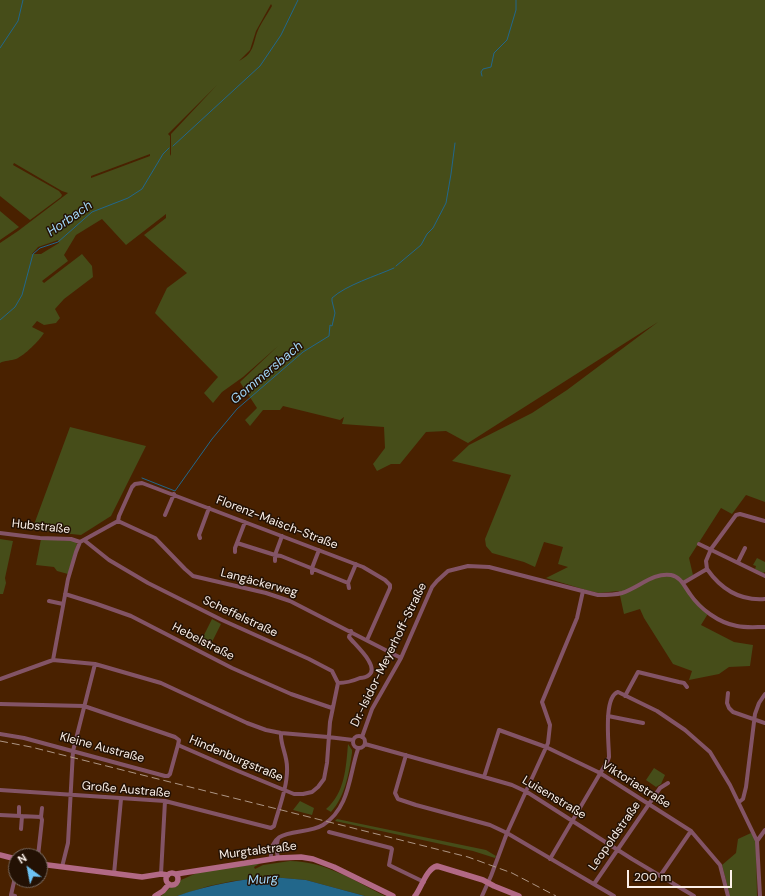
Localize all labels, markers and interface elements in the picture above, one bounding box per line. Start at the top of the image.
water label: Horbach [44,198,96,240]
water label: Gommersbach [228,338,306,408]
street label: Florenz-Maisch-Straße [214,493,340,553]
street label: Hubstraße [11,517,71,537]
street label: Langäckerweg [219,566,299,600]
street label: Dr.-Isidor-Meyerhoff-Straße [348,581,430,729]
street label: Scheffelstraße [200,593,280,641]
street label: Hebelstraße [169,620,237,664]
street label: Kleine Austraße [58,730,146,766]
street label: Hindenburgstraße [187,733,285,785]
street label: Viktoriastraße [599,758,673,812]
street label: Luisenstraße [520,773,588,823]
street label: Große Austraße [81,779,171,801]
street label: Leopoldstraße [586,799,644,873]
street label: Murgtalstraße [218,839,298,863]
north arrow [8,848,48,888]
text: N [15,851,29,867]
scale bar [629,862,734,888]
text: 200 m [634,869,671,885]
water label: Murg [247,871,279,889]

